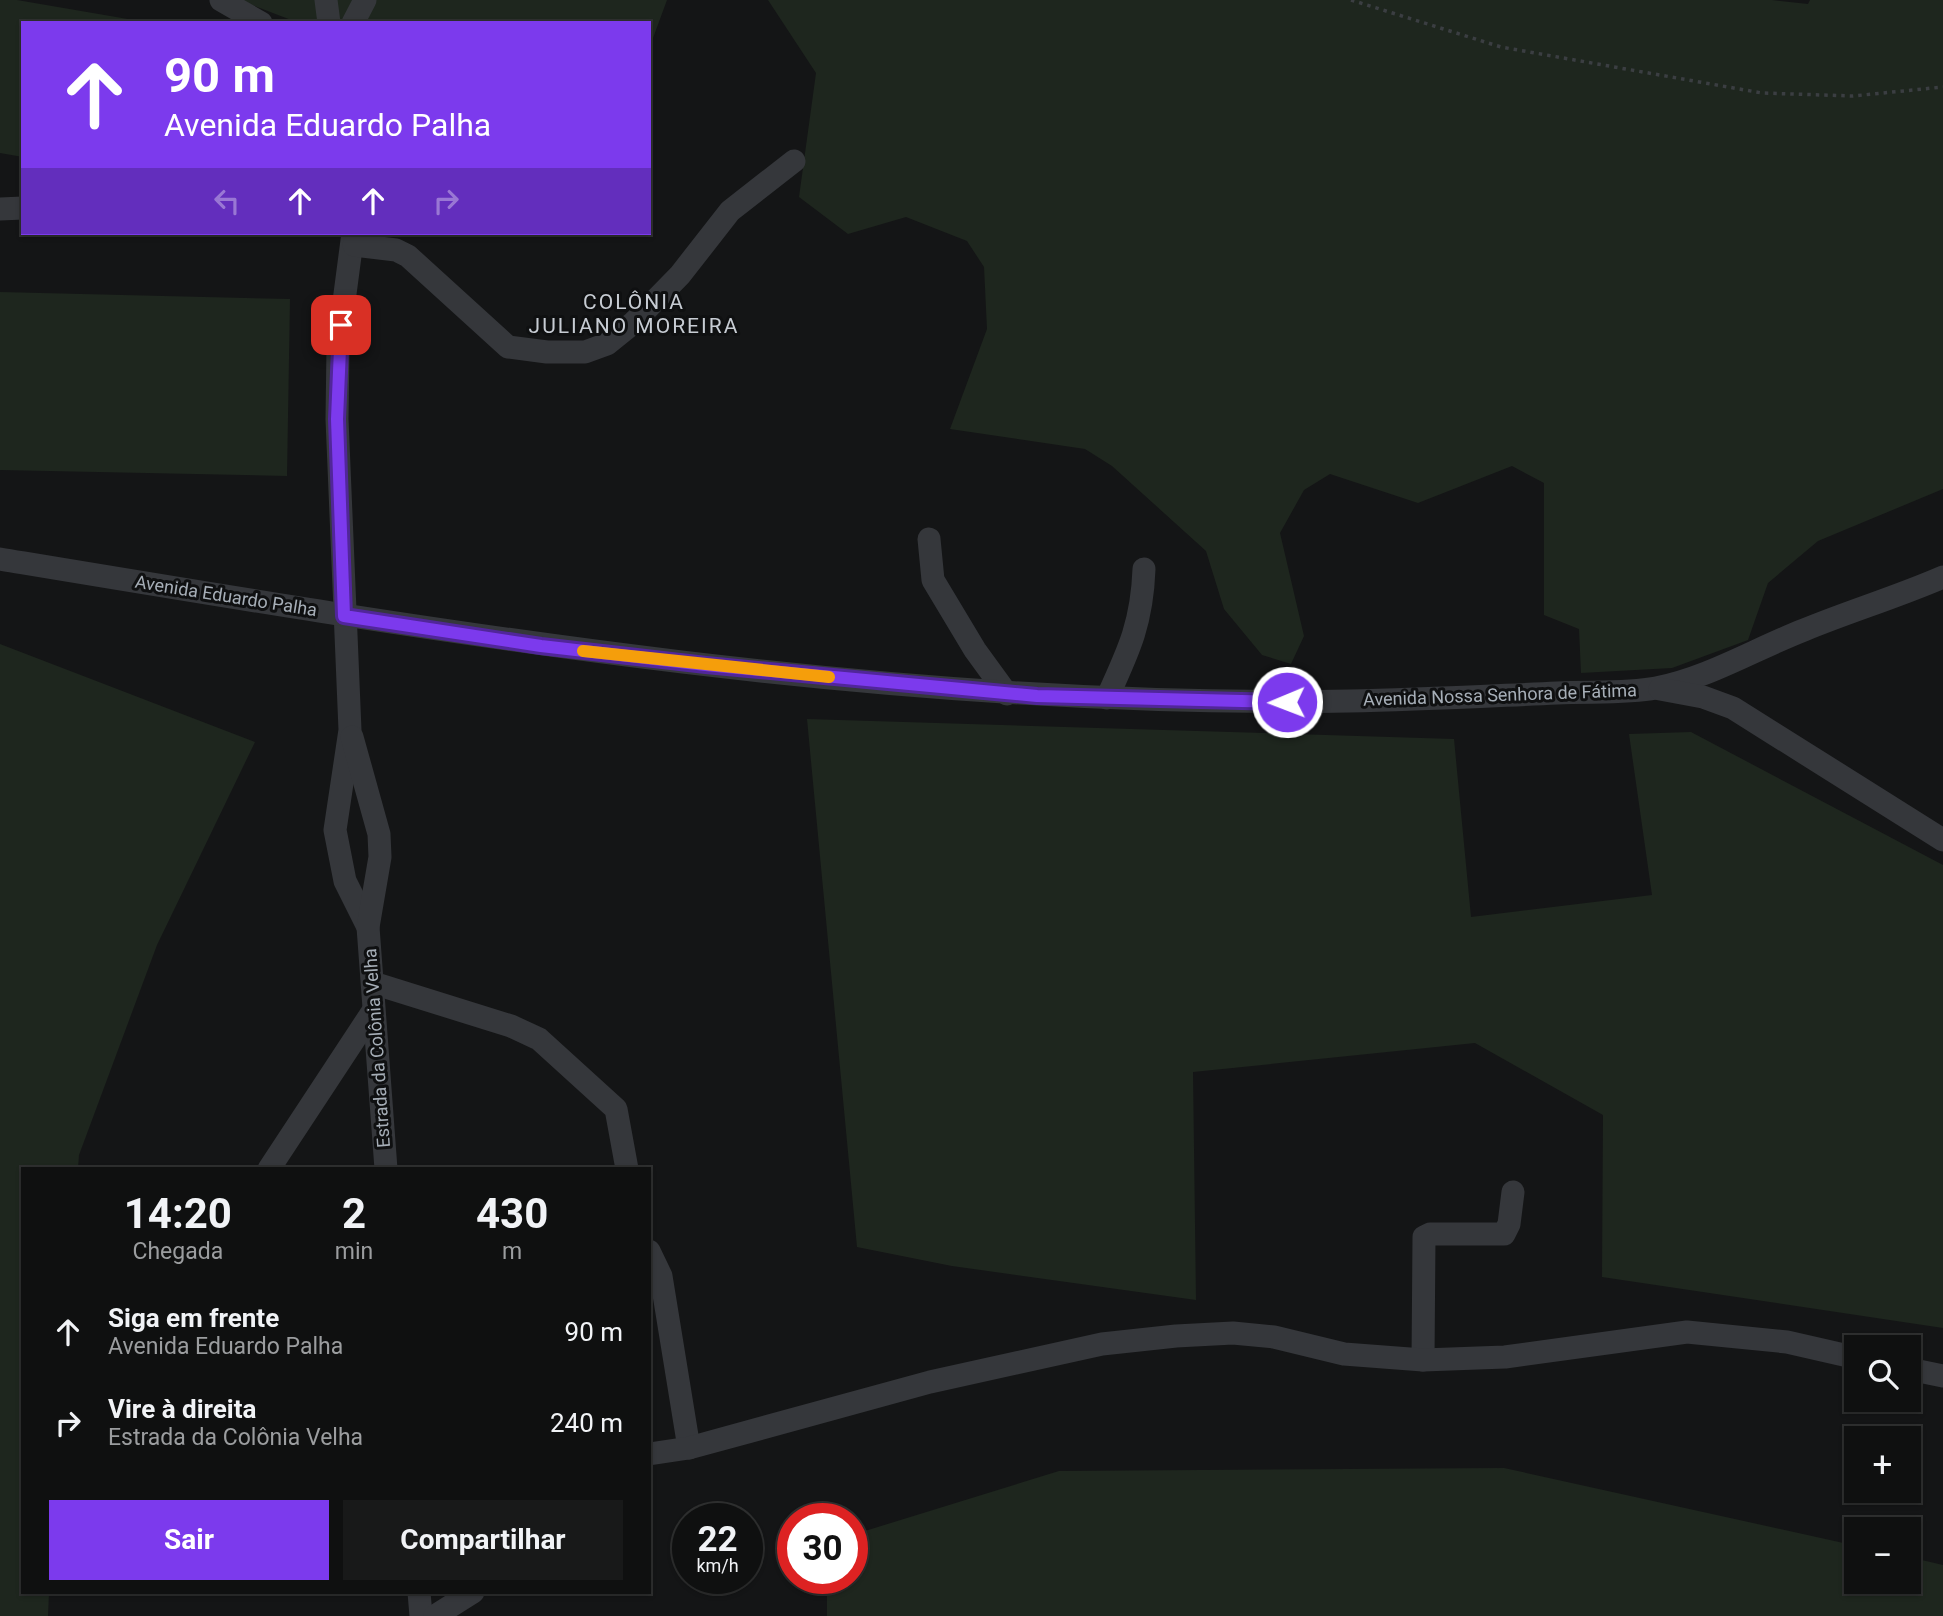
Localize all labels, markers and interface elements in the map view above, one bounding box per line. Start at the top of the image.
text: 90 m [164,47,275,104]
icon: ahead [49,49,140,140]
text: Avenida Eduardo Palha [164,106,491,144]
icon: left [208,182,246,220]
icon: ahead [281,182,319,220]
icon: ahead [354,182,392,220]
icon: right [427,182,465,220]
district label: COLÔNIA JULIANO MOREIRA [529,290,739,338]
pin [311,295,371,355]
icon: arrive [322,306,360,344]
street label: Avenida Eduardo Palha [134,571,319,620]
position arrow [1250,665,1324,739]
street label: Avenida Nossa Senhora de Fátima [1363,679,1637,710]
street label: Estrada da Colônia Velha [359,948,394,1148]
text: 14:20 [124,1189,232,1238]
text: 2 [342,1189,366,1238]
text: 430 [476,1189,548,1238]
text: Chegada [132,1238,223,1265]
text: min [335,1238,373,1265]
text: m [502,1238,522,1265]
text: Siga em frente [108,1303,279,1333]
icon: ahead [49,1313,87,1351]
text: 90 m [565,1317,623,1347]
text: Avenida Eduardo Palha [108,1333,343,1360]
map controls [1844,1335,1921,1594]
button: search [1844,1335,1921,1412]
text: Vire à direita [108,1394,256,1424]
icon: right [49,1404,87,1442]
text: 240 m [550,1408,623,1438]
text: Estrada da Colônia Velha [108,1424,363,1451]
button: + [1844,1426,1921,1503]
button: Sair [49,1500,329,1580]
button: Compartilhar [343,1500,623,1580]
speed limit sign: 30 [777,1503,868,1594]
button: − [1844,1517,1921,1594]
text: 22 [697,1519,738,1560]
text: km/h [696,1555,739,1576]

